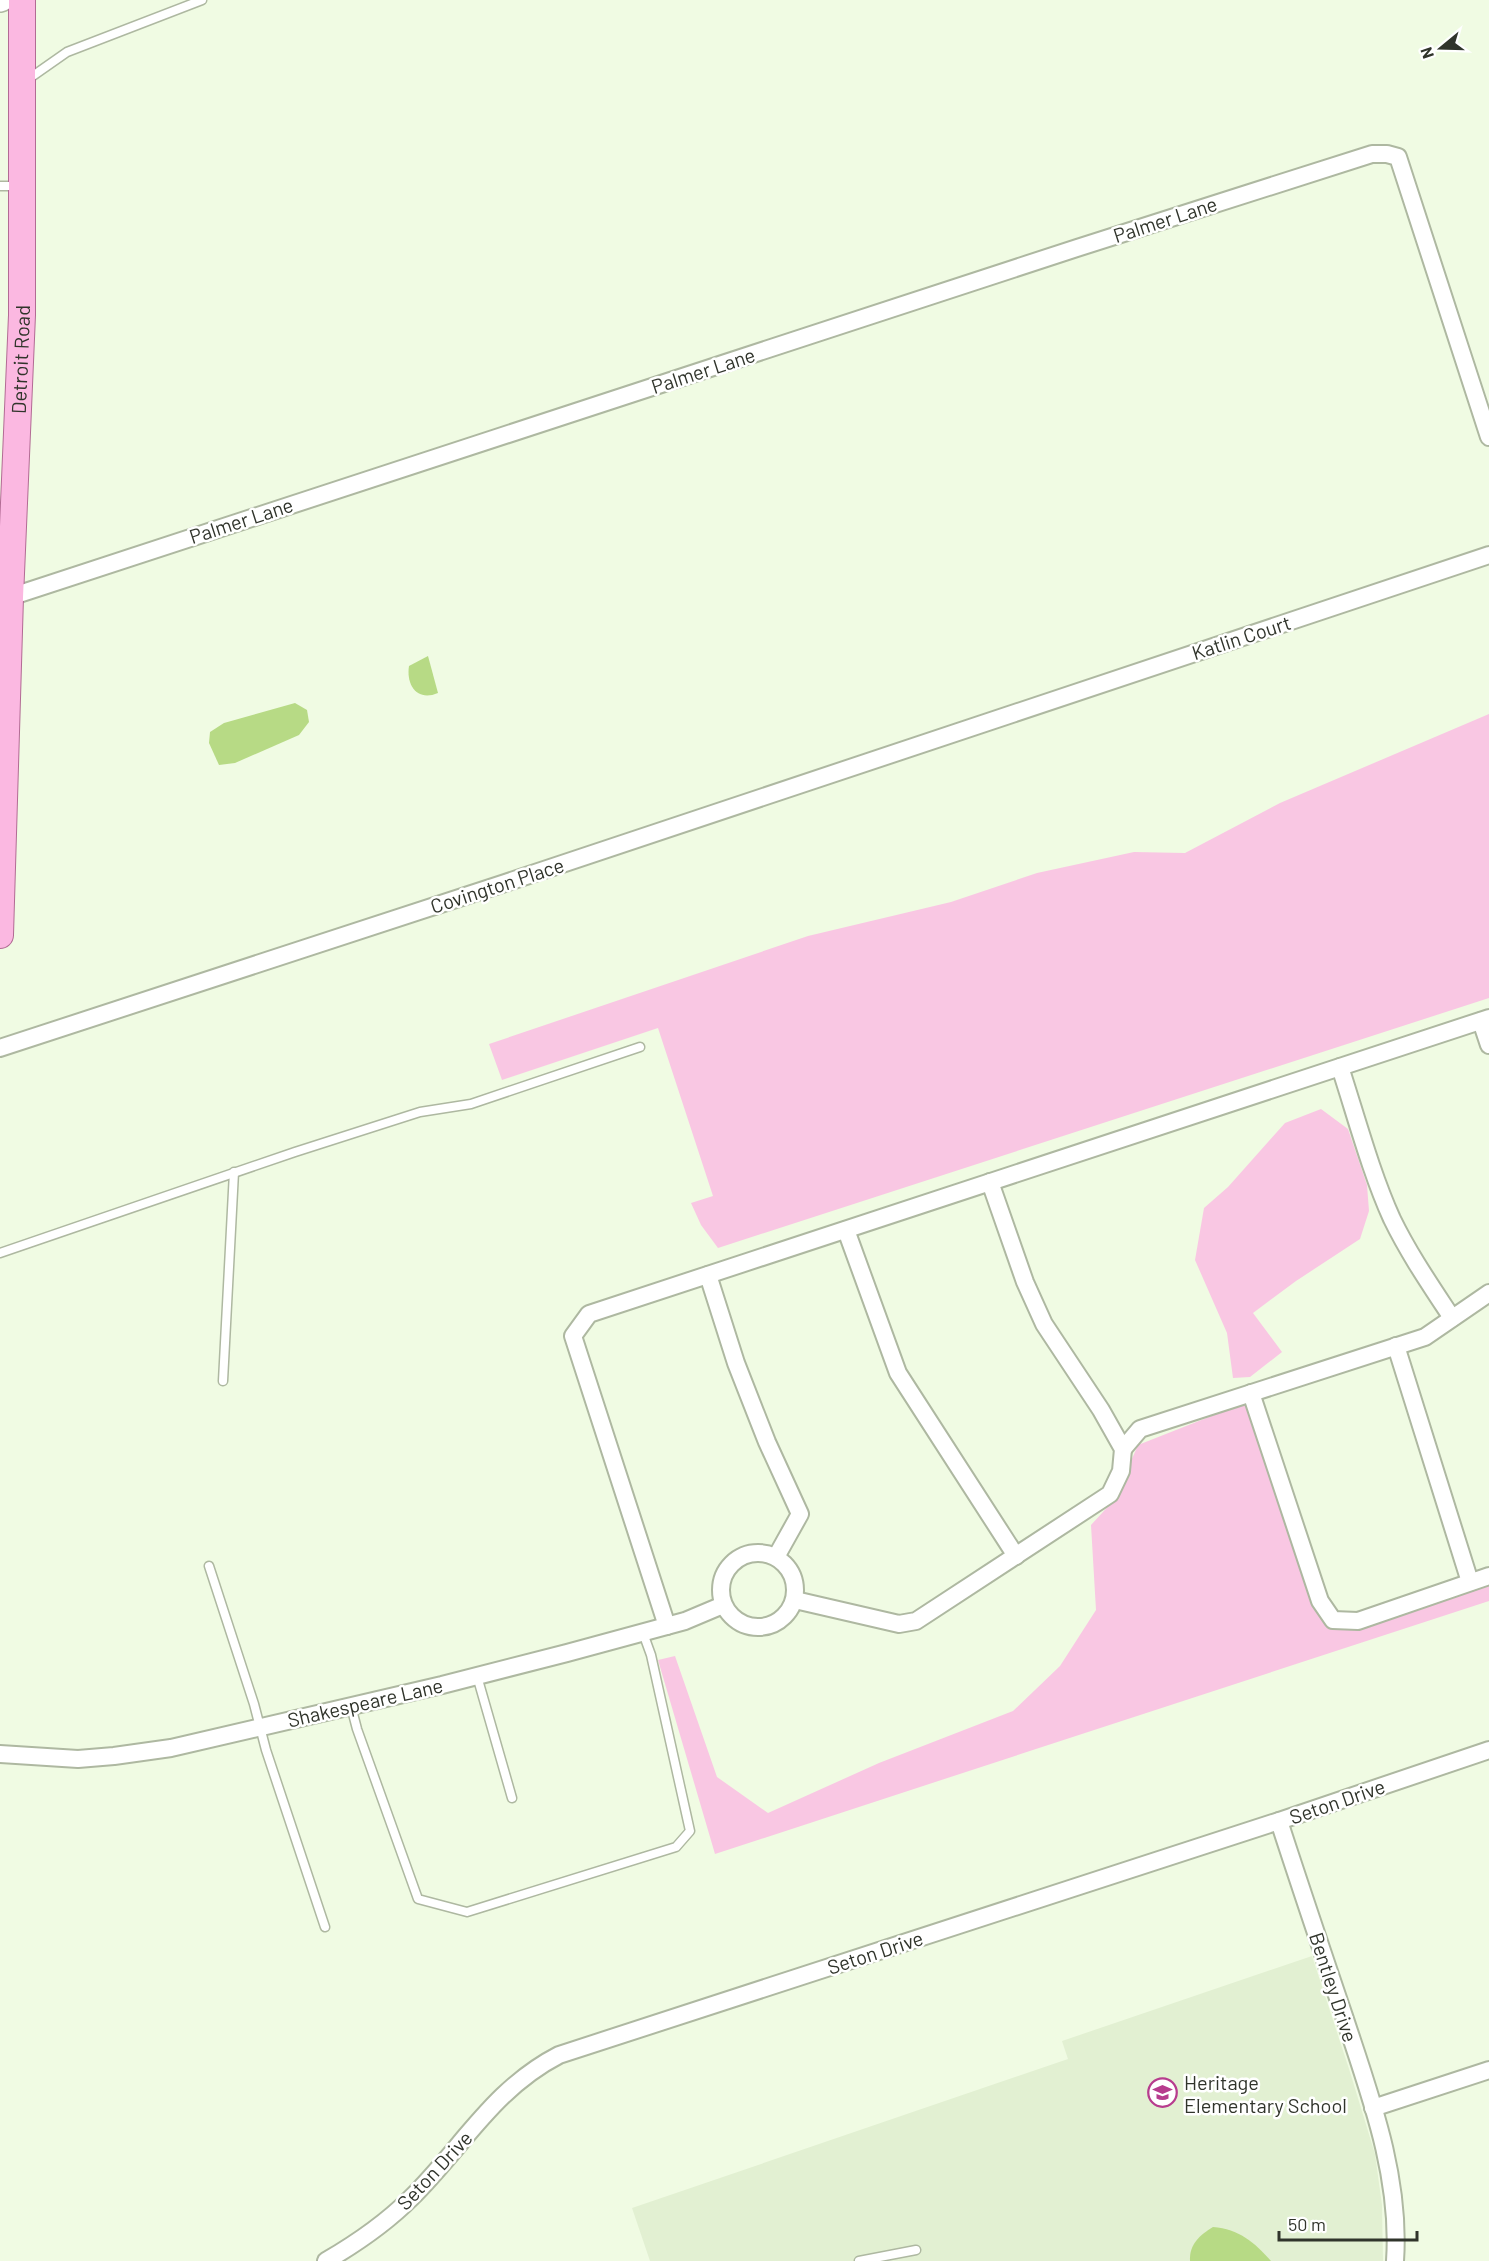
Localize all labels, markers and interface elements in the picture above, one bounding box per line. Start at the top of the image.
north arrow [1411,18,1471,78]
text: N [1416,45,1437,61]
street label: Palmer Lane [1110,191,1220,247]
street label: Detroit Road [6,305,34,414]
street label: Palmer Lane [648,342,758,398]
street label: Palmer Lane [186,492,296,548]
street label: Katlin Court [1188,610,1294,664]
street label: Covington Place [427,852,567,918]
street label: Shakespeare Lane [285,1672,445,1732]
street label: Seton Drive [1286,1773,1388,1829]
street label: Seton Drive [824,1925,926,1979]
street label: Bentley Drive [1305,1929,1363,2045]
place label: Heritage Elementary School [1184,2070,1347,2117]
school or university icon: Heritage Elementary School [1147,2077,1179,2109]
street label: Seton Drive [391,2125,477,2215]
scale bar [1279,2204,1417,2242]
text: 50 m [1288,2213,1326,2235]

